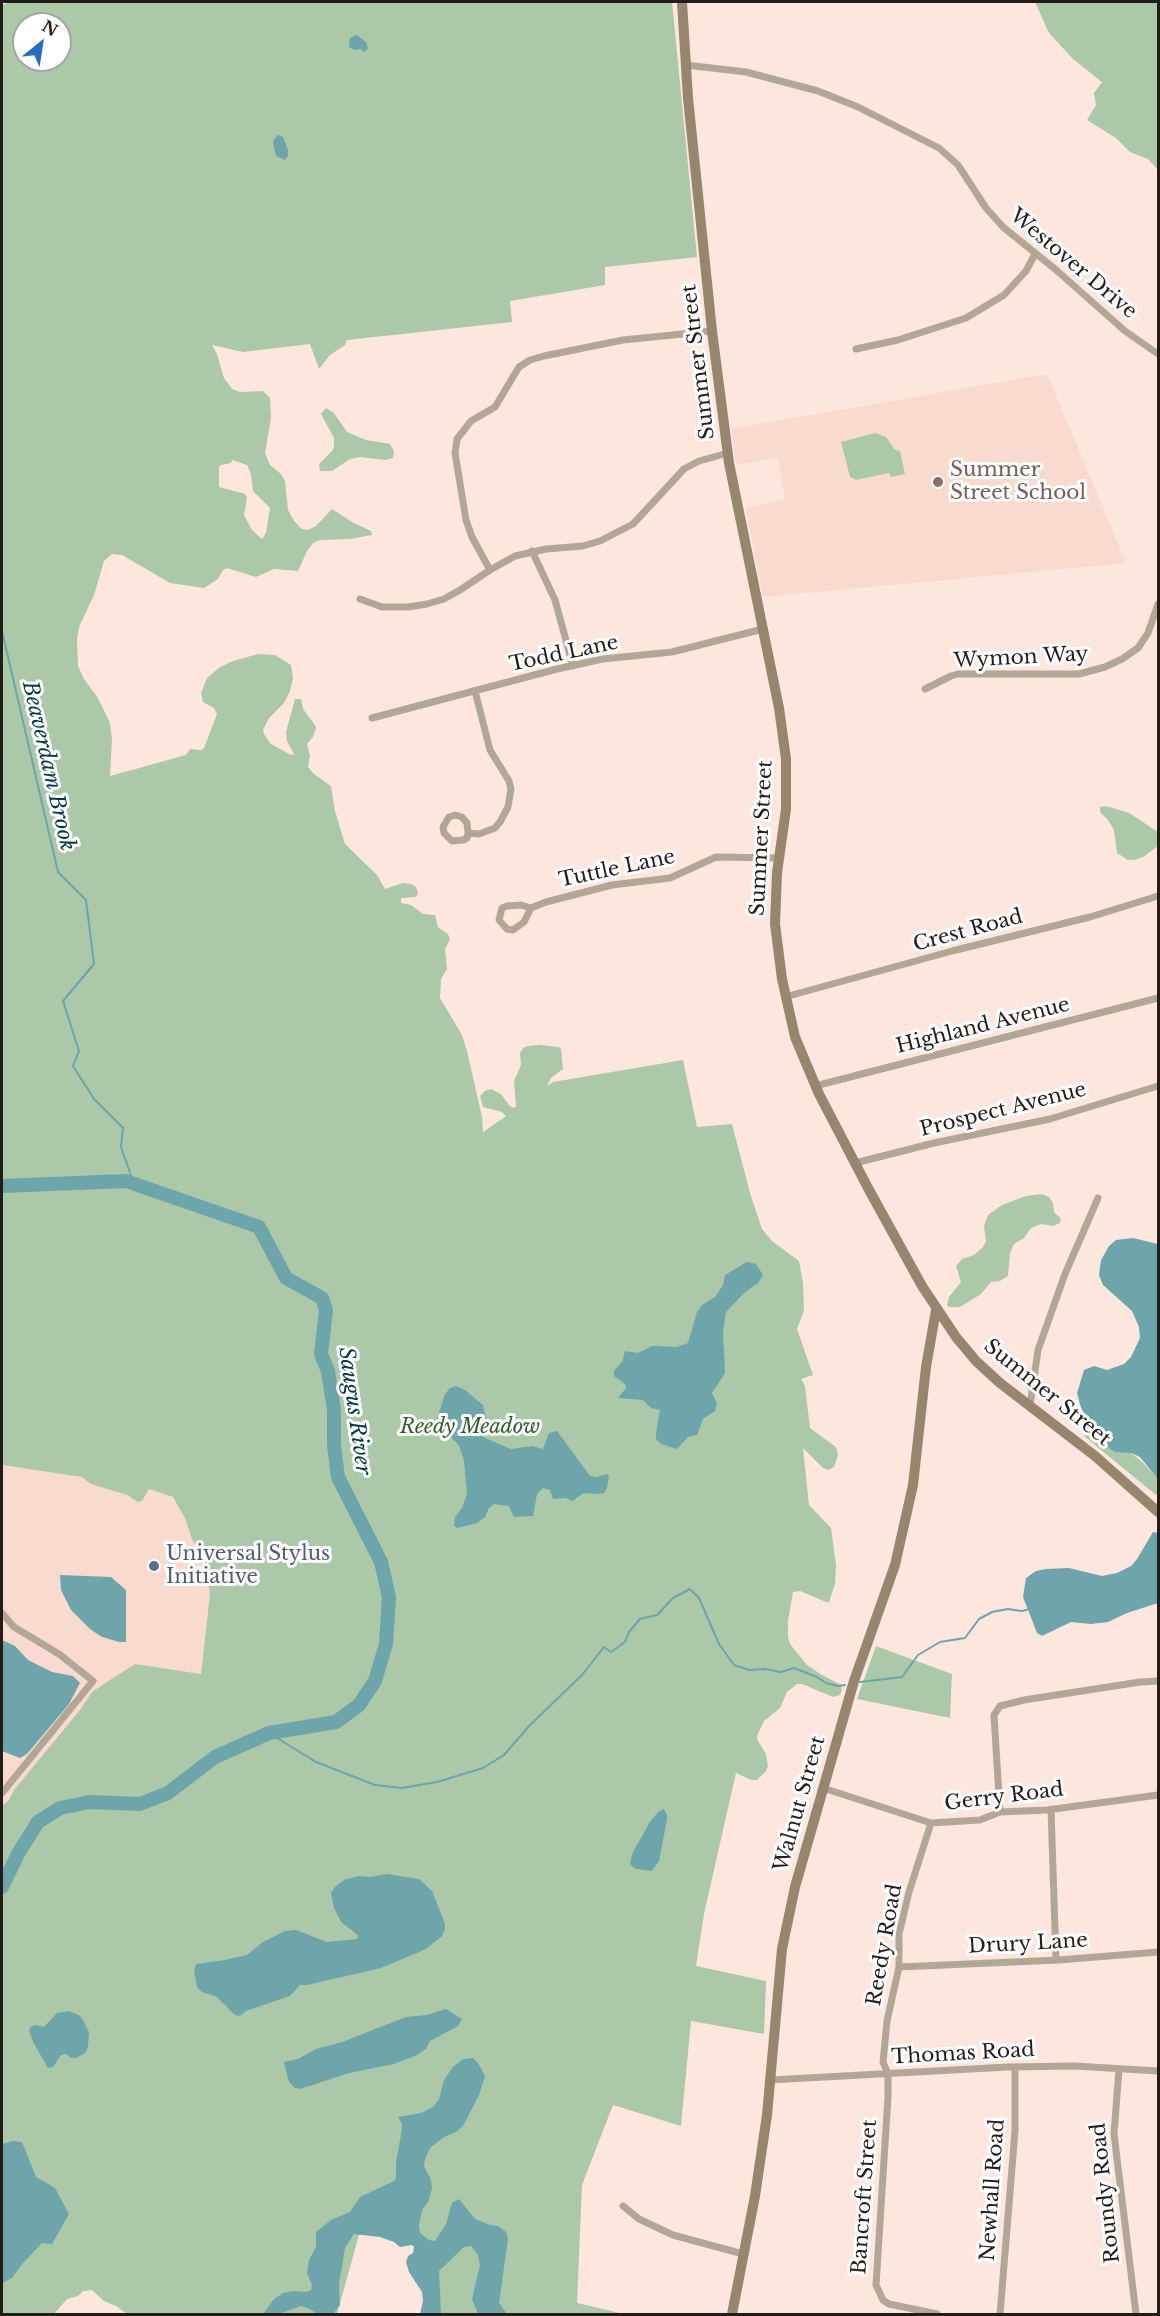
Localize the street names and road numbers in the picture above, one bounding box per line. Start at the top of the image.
street label: Westover Drive [1005,204,1141,324]
street label: Summer Street [678,283,720,441]
street label: Todd Lane [507,631,621,677]
street label: Wymon Way [953,642,1089,674]
street label: Summer Street [746,759,778,917]
street label: Tuttle Lane [557,845,677,893]
street label: Crest Road [911,905,1025,957]
street label: Highland Avenue [894,993,1072,1059]
street label: Prospect Avenue [917,1078,1089,1142]
street label: Summer Street [979,1335,1115,1451]
street label: Walnut Street [769,1733,831,1875]
street label: Gerry Road [943,1778,1065,1816]
street label: Reedy Road [862,1882,908,2008]
street label: Drury Lane [968,1929,1088,1959]
street label: Thomas Road [891,2038,1035,2070]
street label: Newhall Road [976,2118,1010,2262]
street label: Bancroft Street [848,2119,882,2275]
street label: Roundy Road [1087,2122,1125,2264]

